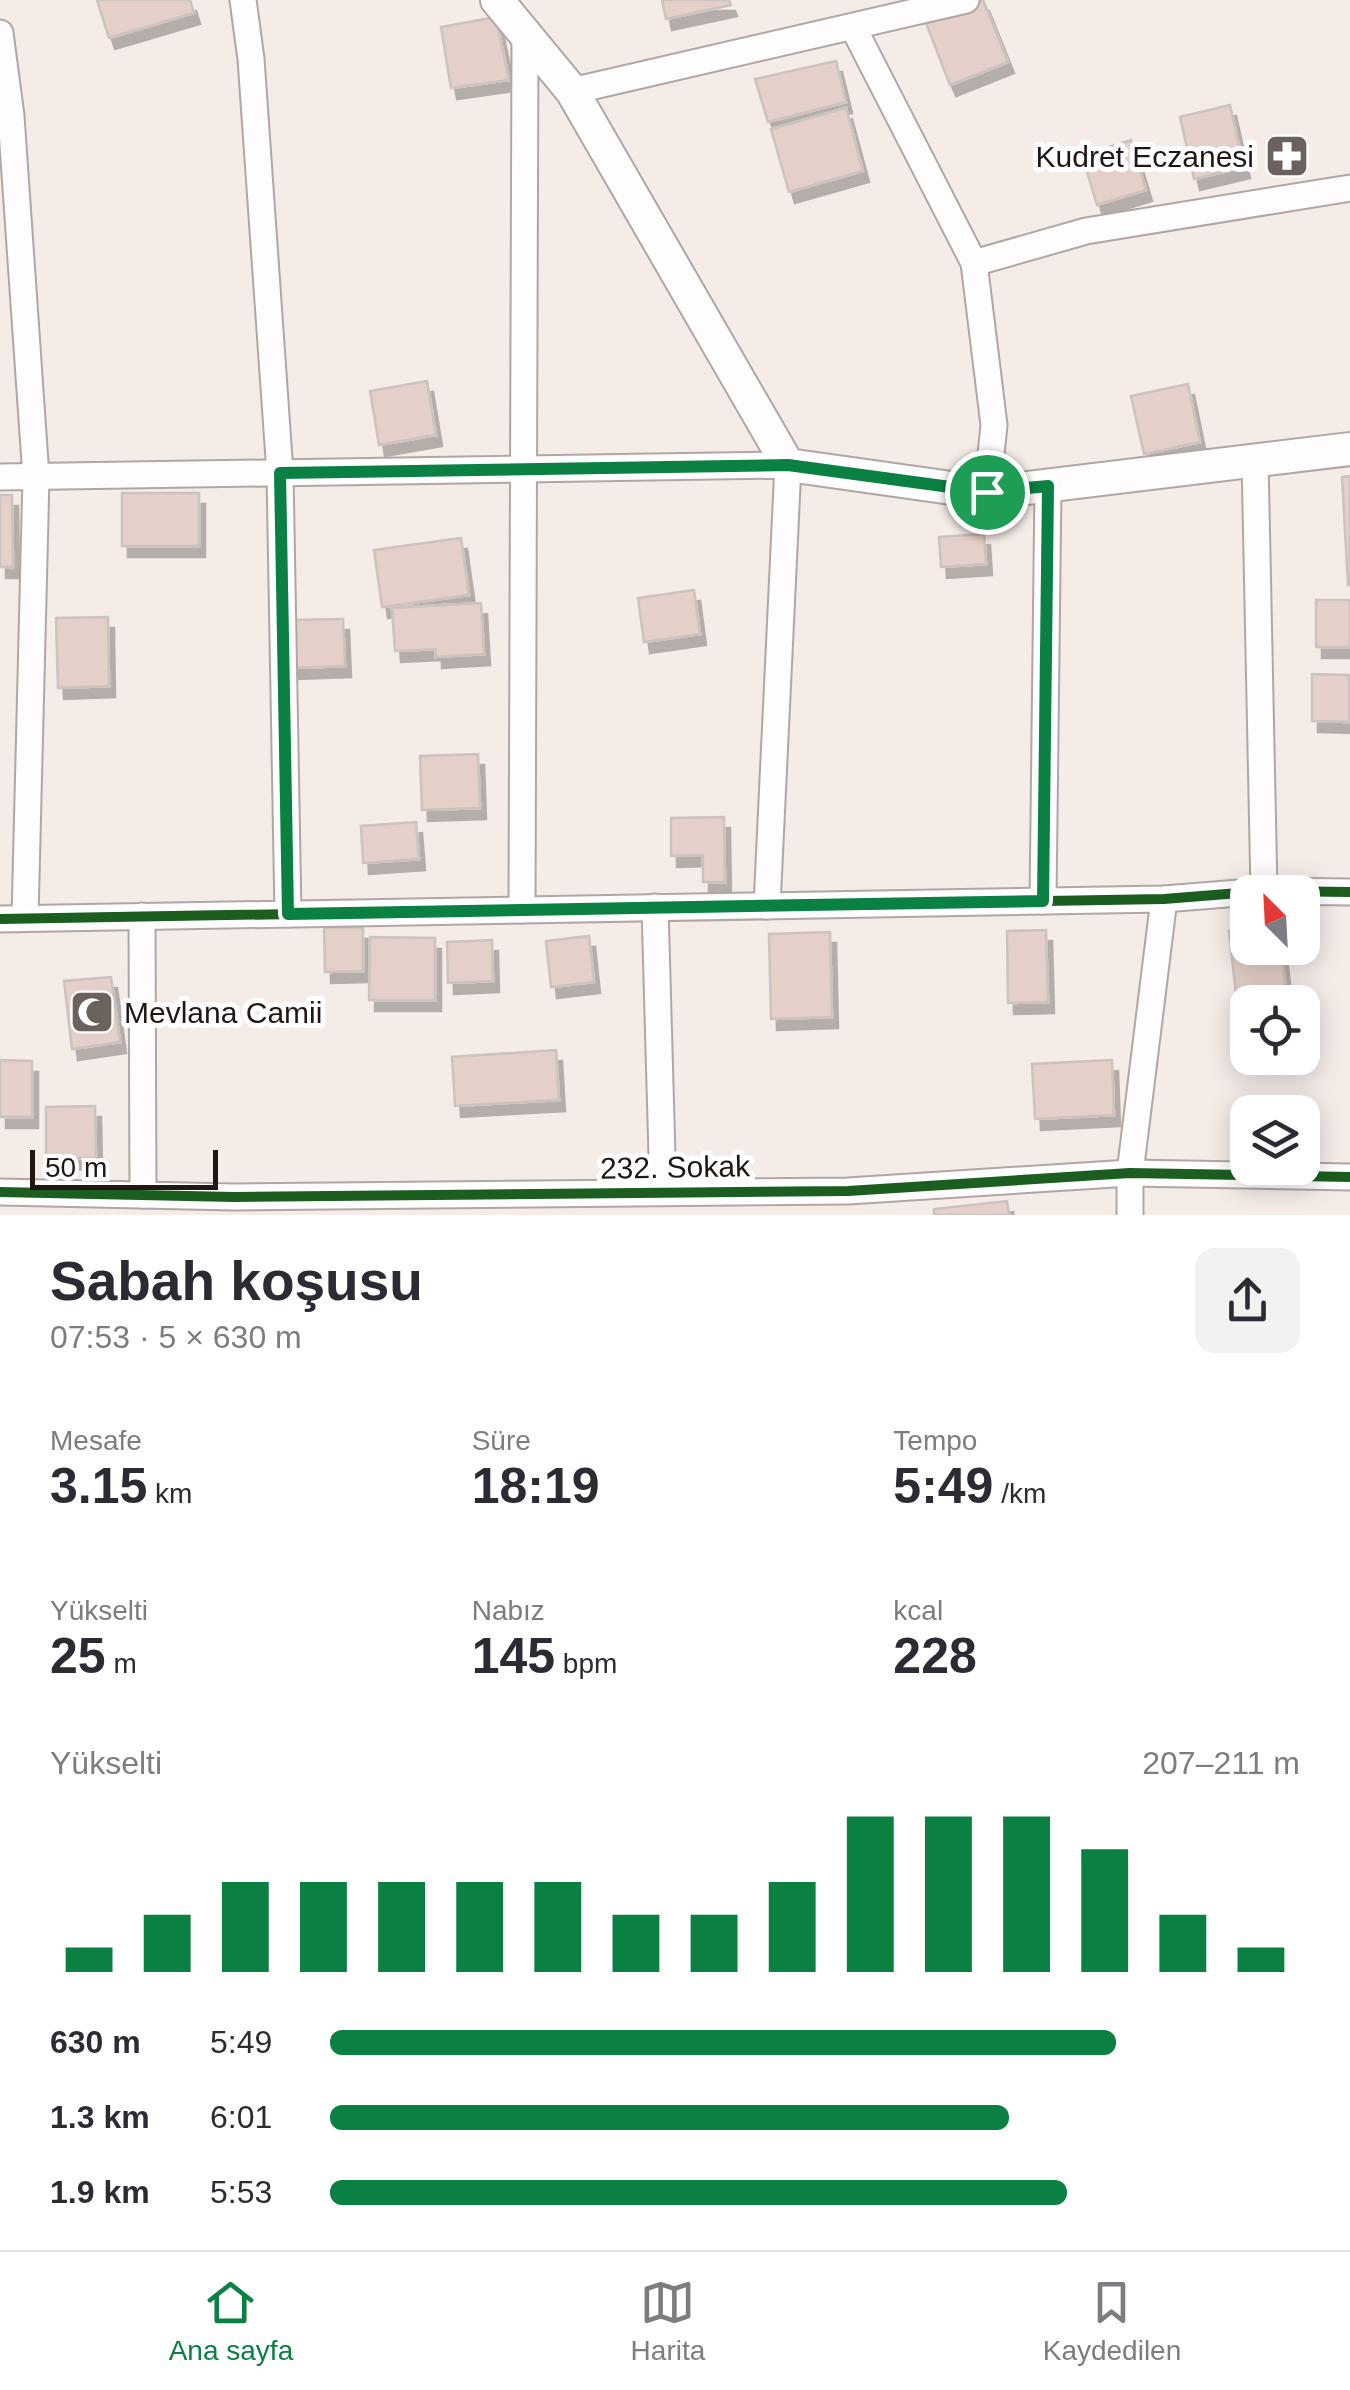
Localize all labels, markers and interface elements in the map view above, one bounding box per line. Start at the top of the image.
pharmacy icon: Kudret Eczanesi [1264,133,1310,179]
place label: Kudret Eczanesi [1036,140,1254,173]
pin [945,450,1030,535]
icon: arrive [960,465,1015,520]
north arrow [1230,875,1320,965]
map controls [1230,875,1320,1185]
button: locate [1230,985,1320,1075]
mosque icon: Mevlana Camii [69,989,115,1035]
place label: Mevlana Camii [124,996,322,1029]
button: layers [1230,1095,1320,1185]
scale bar [30,1145,218,1190]
street label: 232. Sokak [600,1149,751,1185]
text: 50 m [45,1152,107,1183]
button: share [1195,1248,1300,1353]
text: Sabah koşusu [50,1250,423,1312]
text: 07:53 · 5 × 630 m [50,1319,302,1355]
text: Mesafe [50,1425,142,1456]
text: Süre [472,1425,531,1456]
text: Tempo [893,1425,977,1456]
text: 3.15 [50,1458,147,1514]
text: 18:19 [472,1458,600,1514]
text: 5:49 [893,1458,993,1514]
text: km [147,1478,192,1509]
text: /km [993,1478,1046,1509]
text: Yükselti [50,1595,148,1626]
text: Nabız [472,1595,545,1626]
text: kcal [893,1595,943,1626]
text: 25 [50,1628,106,1684]
text: 145 [472,1628,555,1684]
text: 228 [893,1628,977,1684]
text: m [106,1648,137,1679]
text: bpm [555,1648,617,1679]
text: Yükselti [50,1745,162,1781]
text: 207–211 m [1142,1745,1300,1781]
text: 630 m [50,2024,141,2060]
text: 5:49 [210,2024,272,2060]
text: 1.3 km [50,2099,150,2135]
text: 6:01 [210,2099,272,2135]
text: 1.9 km [50,2174,150,2210]
text: 5:53 [210,2174,272,2210]
tab: Ana sayfa [169,2275,293,2367]
tab: Harita [631,2275,705,2367]
tab: Kaydedilen [1043,2275,1181,2367]

